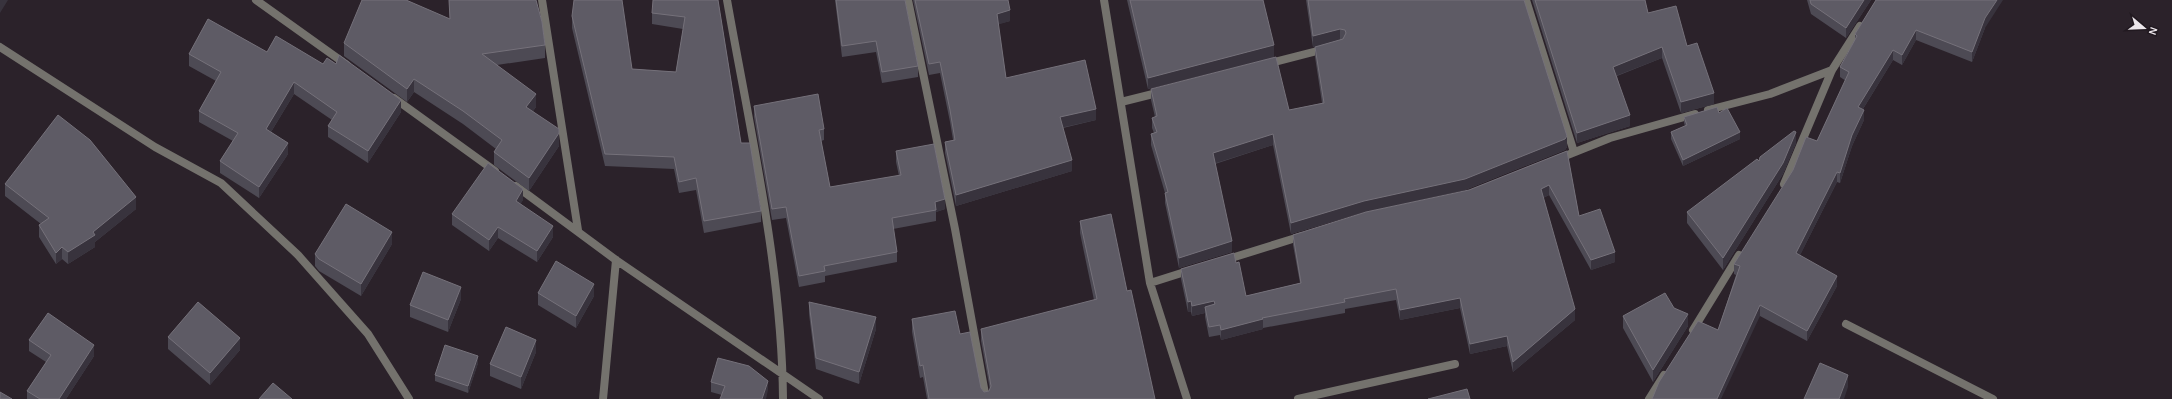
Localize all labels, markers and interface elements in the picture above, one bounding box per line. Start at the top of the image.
north arrow [2124,8,2164,48]
text: N [2147,26,2159,37]

